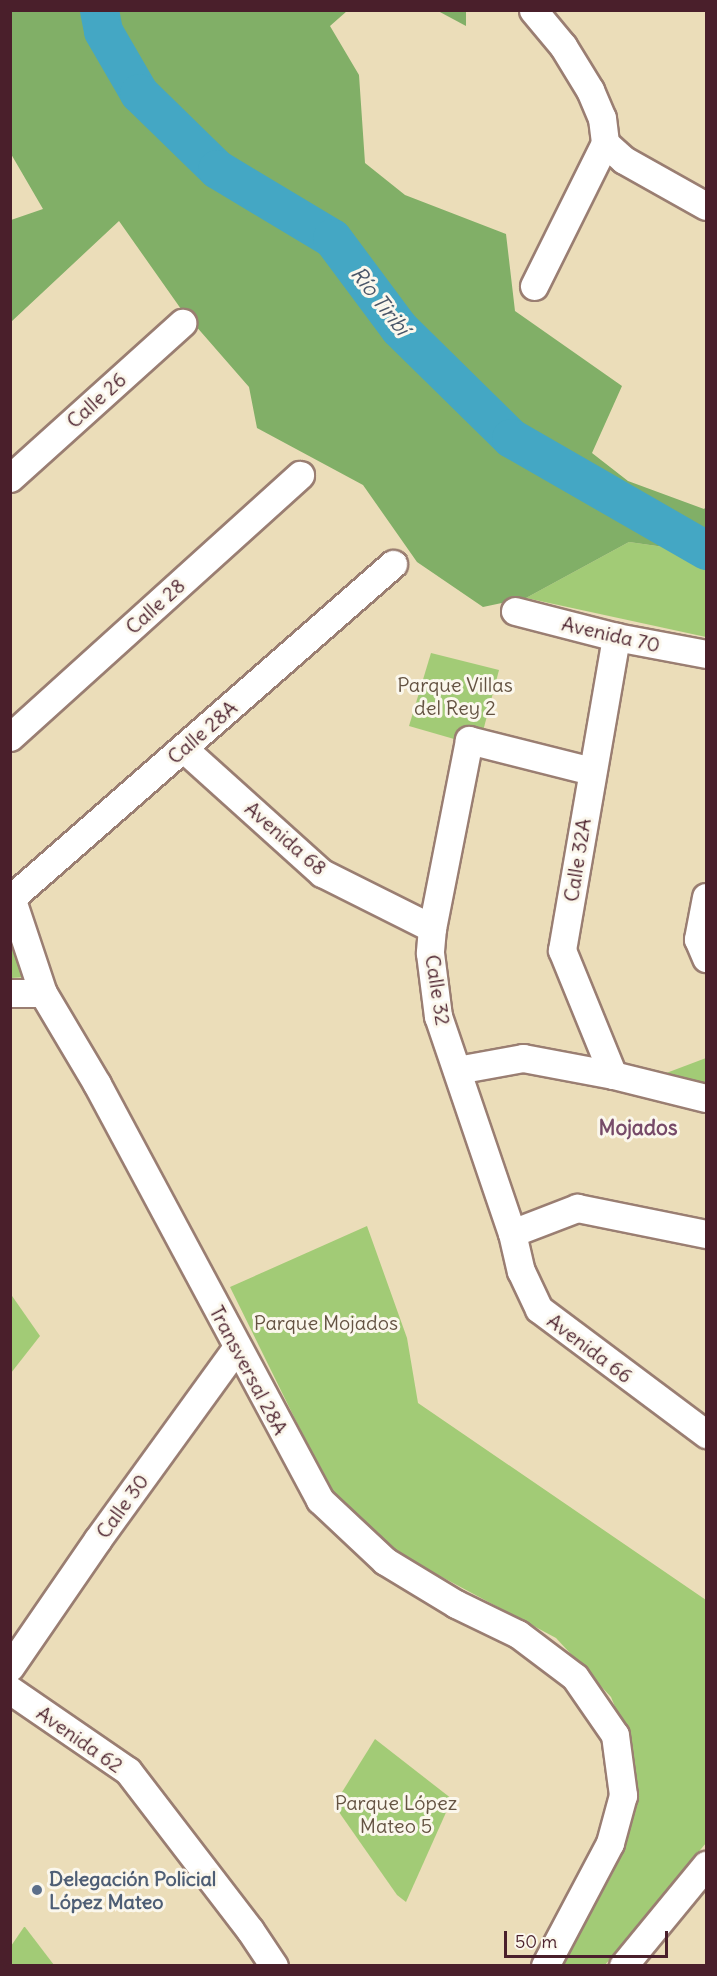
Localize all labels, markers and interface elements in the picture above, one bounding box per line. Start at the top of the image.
water label: Río Tiribí [345,262,415,340]
street label: Calle 26 [61,367,131,433]
street label: Calle 28 [120,573,190,639]
street label: Avenida 70 [560,611,662,657]
park label: Parque Villas del Rey 2 [397,672,513,719]
street label: Calle 28A [162,695,242,769]
street label: Avenida 68 [240,796,332,880]
street label: Calle 32A [559,817,595,903]
street label: Calle 32 [421,953,455,1027]
district label: Mojados [599,1115,677,1141]
street label: Transversal 28A [205,1301,293,1439]
street label: Avenida 66 [543,1308,637,1388]
park label: Parque Mojados [254,1310,398,1334]
street label: Calle 30 [91,1469,153,1543]
street label: Avenida 62 [32,1701,128,1777]
park label: Parque López Mateo 5 [335,1790,457,1837]
place label: Delegación Policial López Mateo [49,1866,216,1913]
marker: Delegación Policial López Mateo [30,1883,44,1897]
scale bar [507,1919,670,1957]
text: 50 m [515,1930,557,1953]

